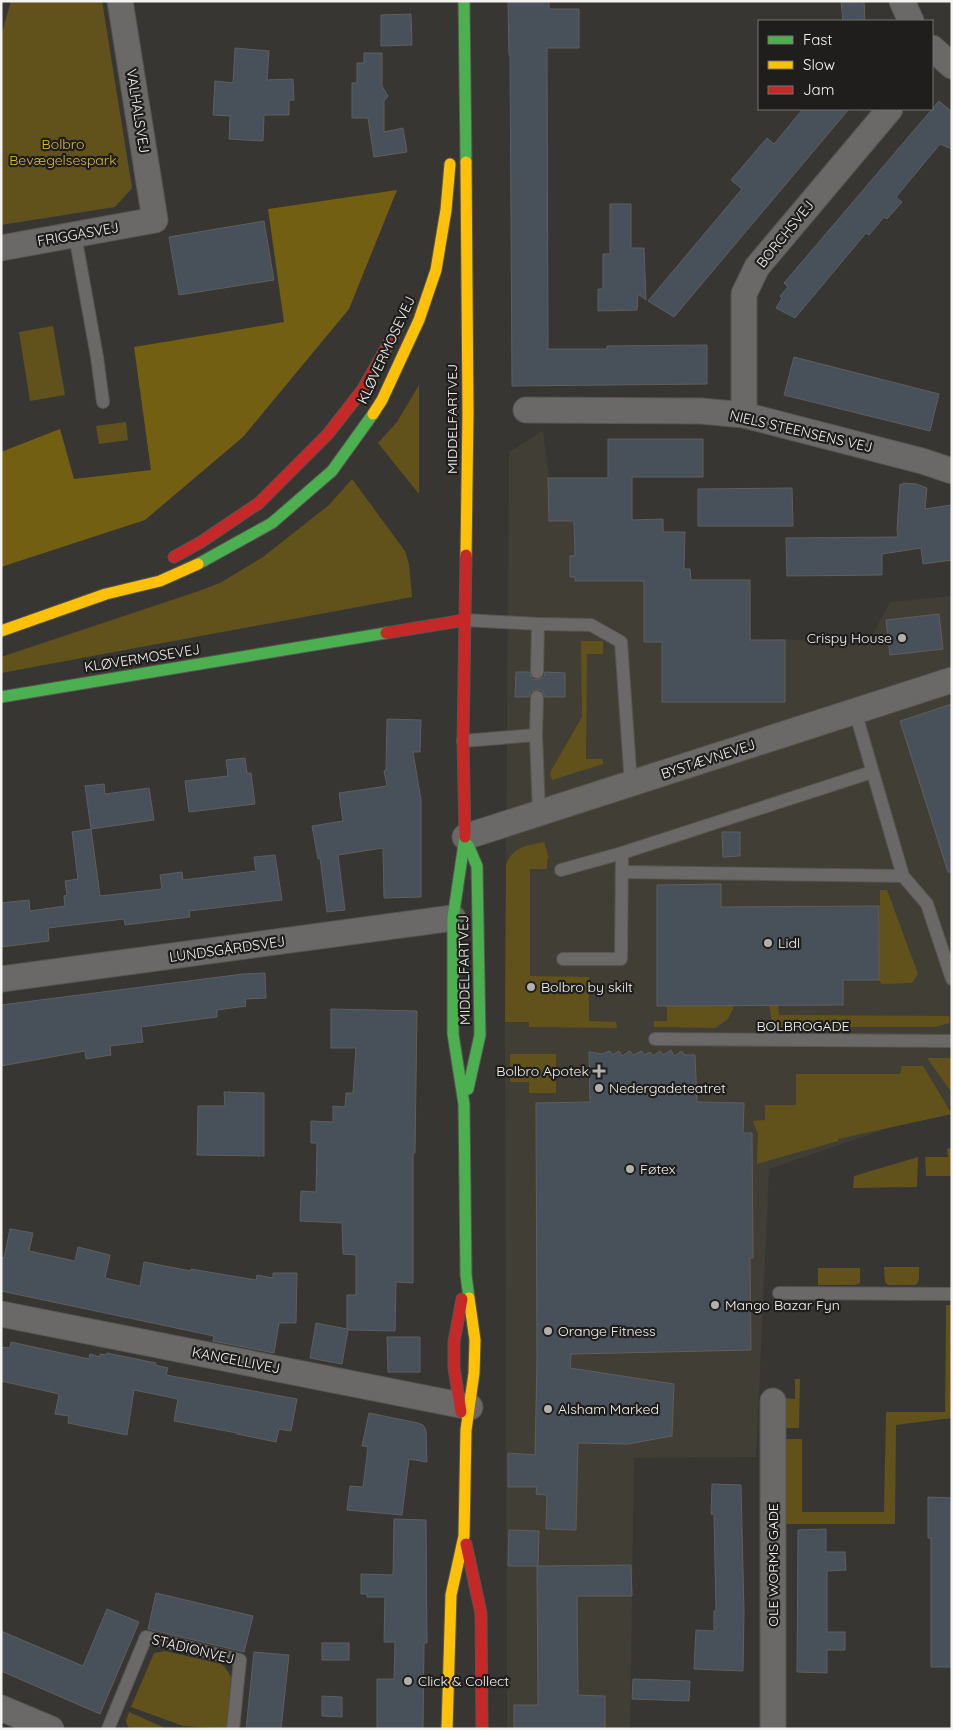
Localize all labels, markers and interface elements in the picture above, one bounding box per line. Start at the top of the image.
legend [758,20,933,110]
text: Fast [803,30,832,49]
text: Slow [803,55,835,74]
street label: VALHALSVEJ [122,68,154,154]
text: Jam [803,80,834,99]
park label: Bolbro Bevægelsespark [9,135,117,169]
street label: BORCHSVEJ [752,197,818,271]
street label: FRIGGASVEJ [36,218,120,250]
street label: KLØVERMOSEVEJ [353,293,419,407]
street label: MIDDELFARTVEJ [443,364,461,474]
street label: NIELS STEENSENS VEJ [728,406,874,456]
place label: Crispy House [807,629,892,647]
marker: Crispy House [896,632,908,644]
street label: KLØVERMOSEVEJ [83,640,201,676]
street label: BYSTÆVNEVEJ [659,735,757,783]
street label: MIDDELFARTVEJ [454,915,474,1025]
street label: LUNDSGÅRDSVEJ [168,932,286,966]
place label: Lidl [778,934,800,952]
marker: Lidl [762,937,774,949]
place label: Bolbro by skilt [541,978,633,996]
marker: Bolbro by skilt [525,981,537,993]
street label: BOLBROGADE [756,1017,850,1035]
place label: Bolbro Apotek [496,1062,589,1080]
marker: Bolbro Apotek [593,1065,605,1077]
place label: Nedergadeteatret [609,1079,726,1097]
marker: Nedergadeteatret [593,1082,605,1094]
place label: Føtex [640,1160,676,1178]
marker: Føtex [624,1163,636,1175]
place label: Mango Bazar Fyn [725,1296,840,1314]
marker: Mango Bazar Fyn [709,1299,721,1311]
place label: Orange Fitness [558,1322,656,1340]
marker: Orange Fitness [542,1325,554,1337]
street label: KANCELLIVEJ [190,1343,282,1377]
place label: Alsham Marked [558,1400,659,1418]
marker: Alsham Marked [542,1403,554,1415]
street label: OLE WORMS GADE [764,1503,782,1627]
street label: STADIONVEJ [150,1630,236,1668]
place label: Click & Collect [418,1672,509,1690]
marker: Click & Collect [402,1675,414,1687]

